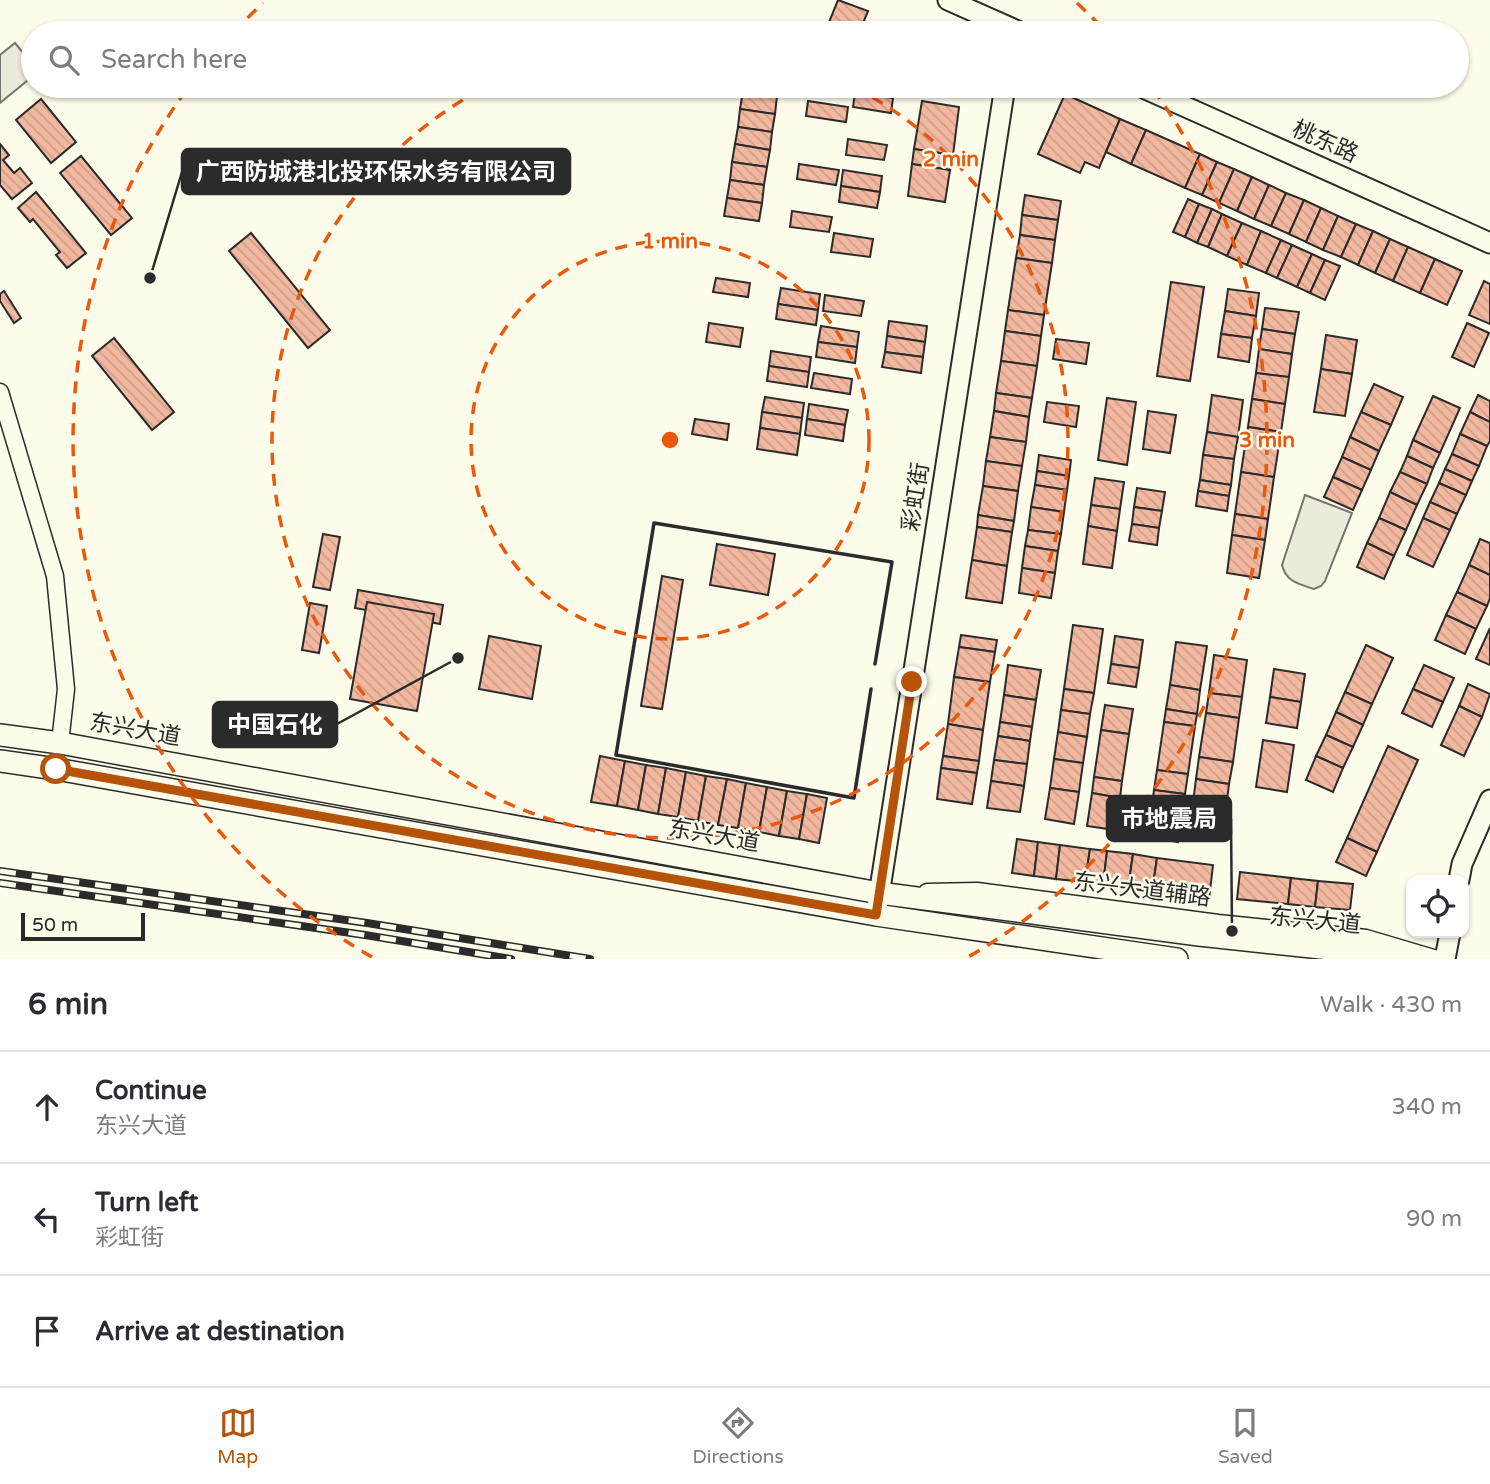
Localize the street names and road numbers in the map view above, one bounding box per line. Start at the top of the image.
street label: 桃东路 [1288,115,1362,169]
street label: 彩虹街 [897,461,935,533]
street label: 东兴大道 [87,708,183,752]
street label: 东兴大道 [666,814,762,858]
street label: 东兴大道辅路 [1072,868,1212,912]
street label: 东兴大道 [1268,902,1362,940]

